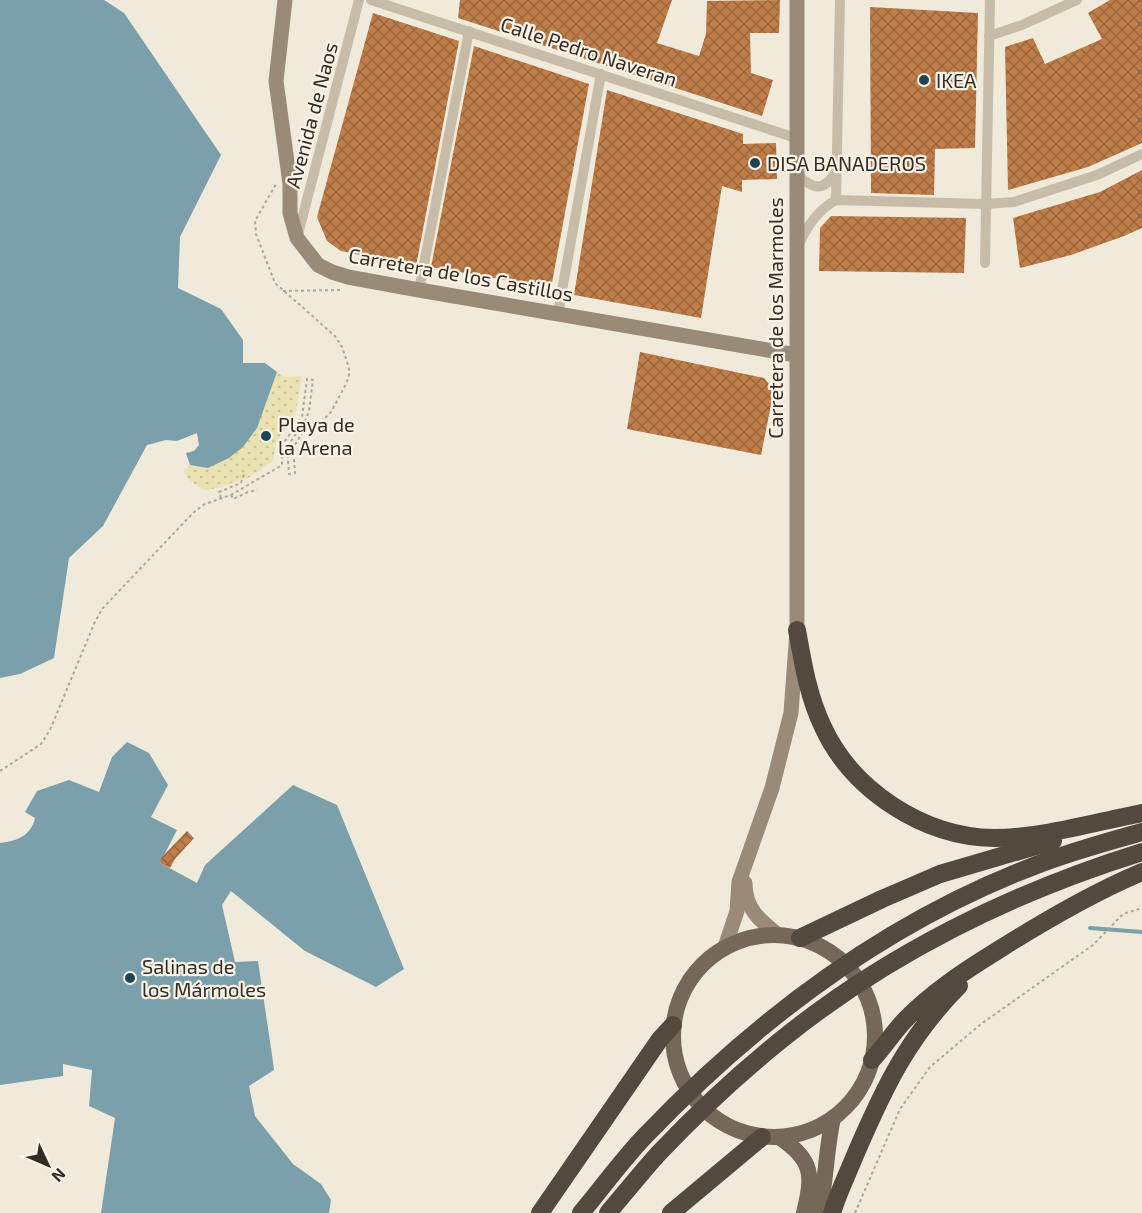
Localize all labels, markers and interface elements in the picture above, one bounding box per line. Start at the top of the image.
street label: Calle Pedro Naveran [498,11,680,91]
street label: Avenida de Naos [280,39,342,191]
place label: IKEA [936,68,977,92]
marker: IKEA [917,73,931,87]
place label: DISA BANADEROS [767,151,926,175]
marker: DISA BANADEROS [748,156,762,170]
street label: Carretera de los Marmoles [763,197,787,439]
street label: Carretera de los Castillos [347,242,575,306]
place label: Playa de la Arena [278,412,355,459]
marker: Playa de la Arena [259,429,273,443]
place label: Salinas de los Mármoles [142,954,266,1001]
marker: Salinas de los Mármoles [123,971,137,985]
north arrow [18,1135,78,1195]
text: N [48,1165,70,1187]

